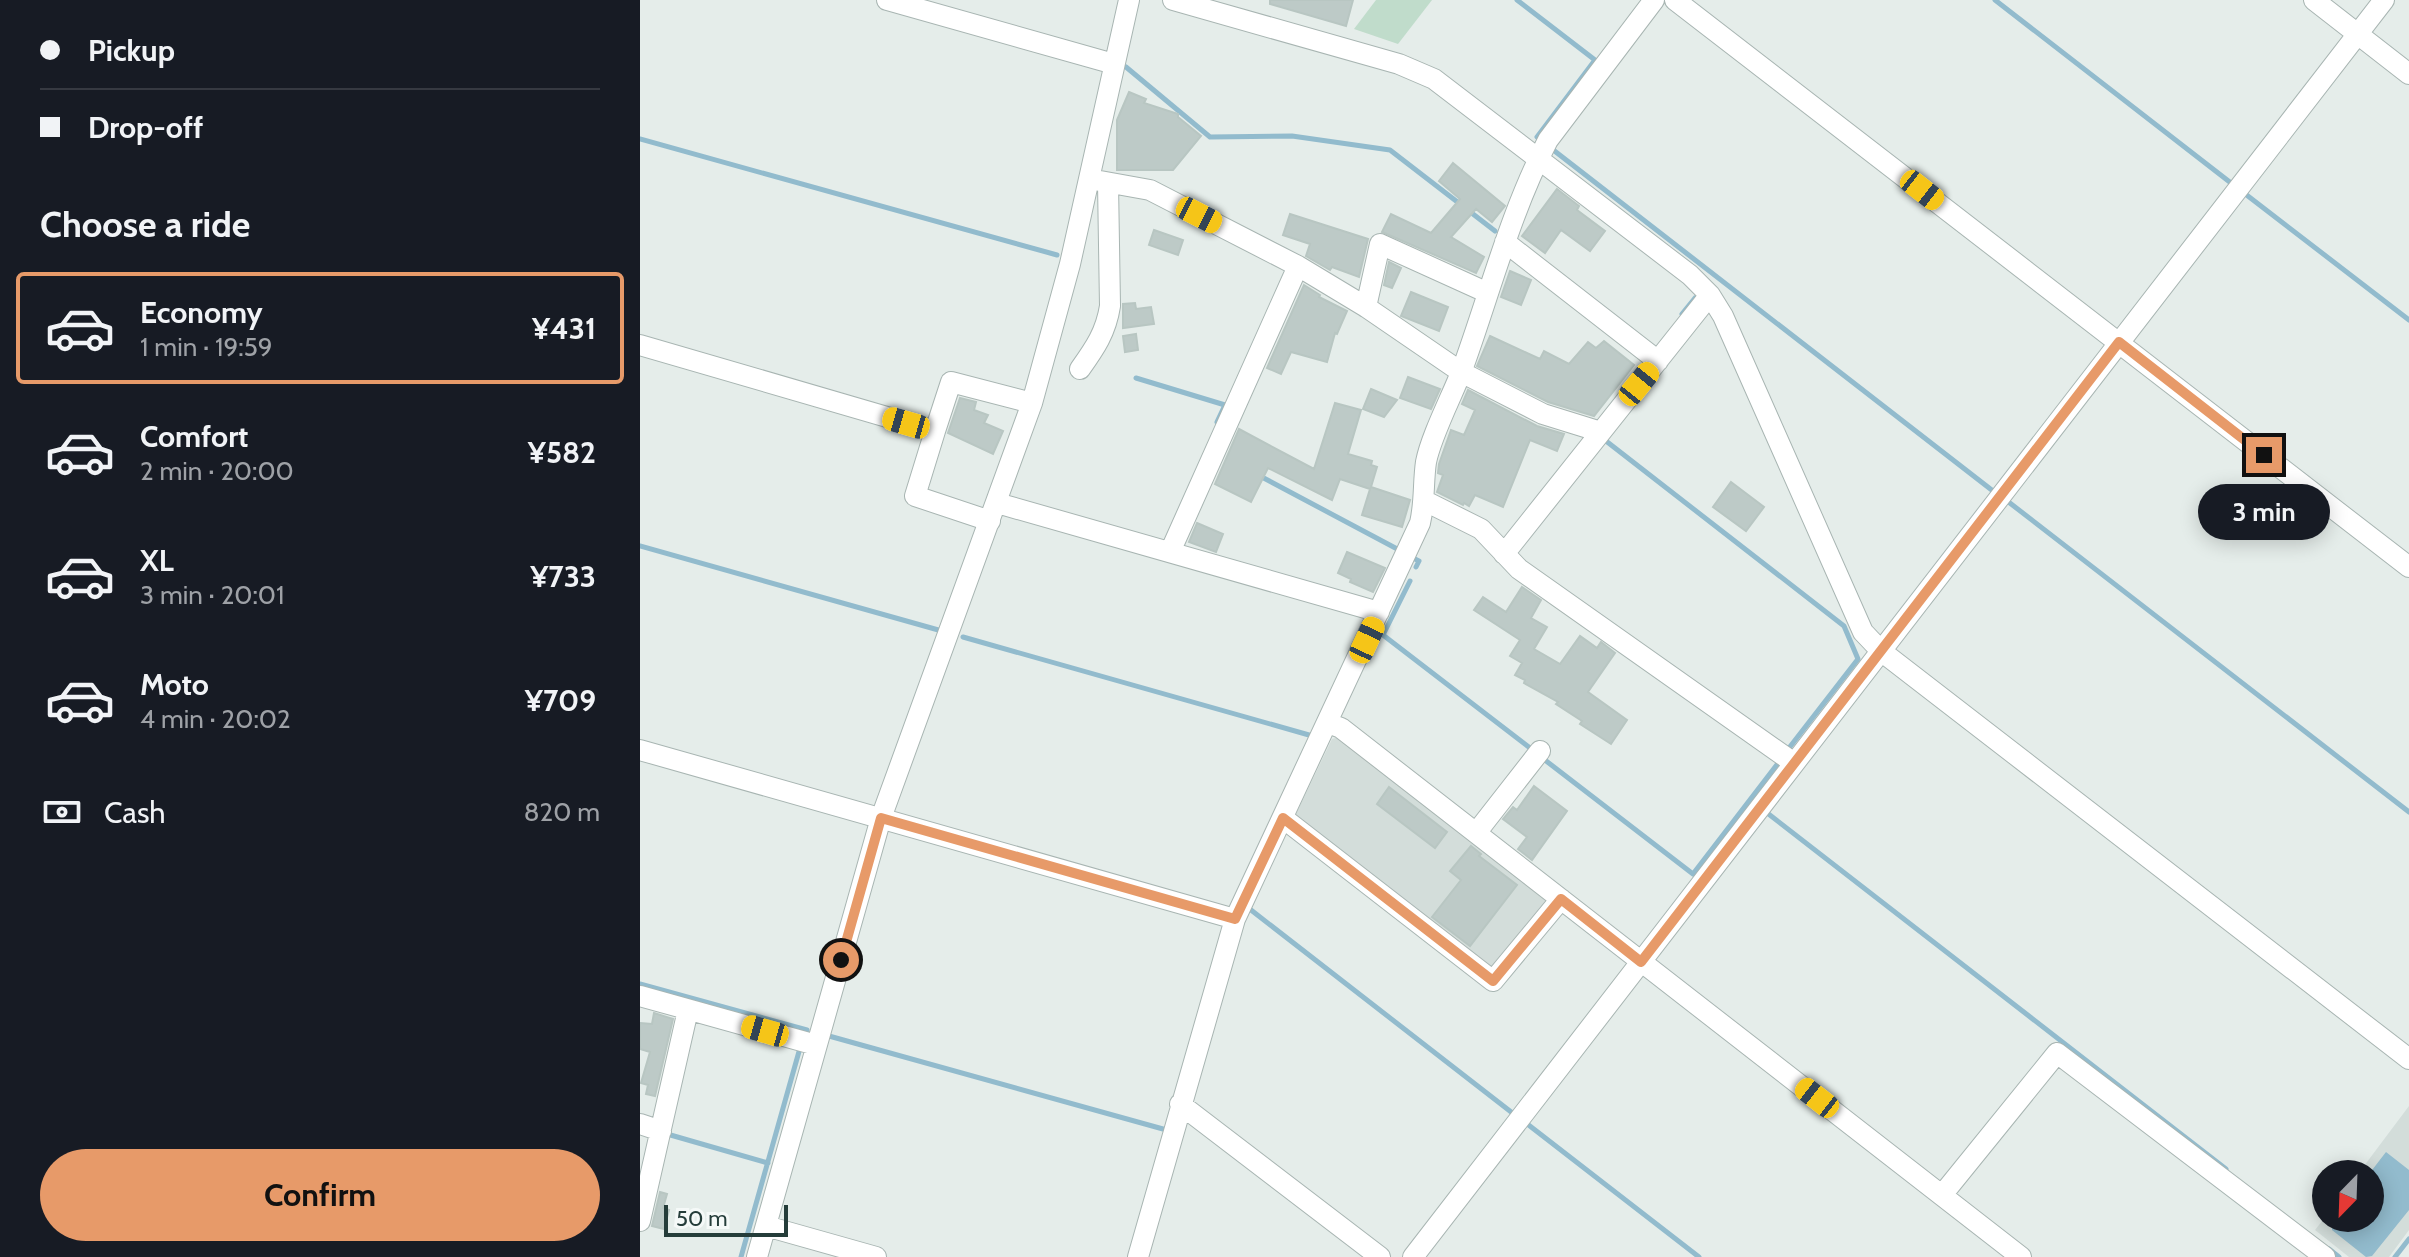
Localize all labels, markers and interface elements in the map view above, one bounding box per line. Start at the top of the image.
text: Pickup [88,32,175,69]
text: Drop-off [88,109,203,146]
car [1896,166,1948,214]
car [1172,193,1226,237]
text: Choose a ride [40,202,250,246]
icon: car [44,292,116,364]
text: Economy [140,294,263,331]
text: ¥431 [532,310,596,347]
text: 1 min · 19:59 [140,331,273,363]
car [1615,358,1663,410]
car [880,405,932,441]
icon: car [44,416,116,488]
text: Comfort [140,418,248,455]
text: ¥582 [528,434,596,471]
route end [2246,437,2282,473]
text: 2 min · 20:00 [140,455,294,487]
callout: 3 min [2198,483,2330,539]
text: 3 min [2232,496,2296,528]
icon: car [44,540,116,612]
text: XL [140,542,174,579]
text: ¥733 [530,558,596,595]
text: 3 min · 20:01 [140,579,284,611]
car [1346,613,1388,667]
icon: car [44,664,116,736]
text: Moto [140,666,209,703]
text: ¥709 [525,682,596,719]
text: 4 min · 20:02 [140,703,291,735]
icon: cash [40,790,84,834]
text: Cash [104,794,166,831]
text: 820 m [524,796,600,828]
route start [823,942,859,978]
car [739,1013,791,1049]
car [1791,1074,1843,1122]
button: Confirm [40,1149,600,1241]
north arrow [2312,1160,2384,1232]
map controls [2312,1160,2384,1232]
scale bar [664,1201,788,1237]
text: 50 m [676,1205,728,1232]

